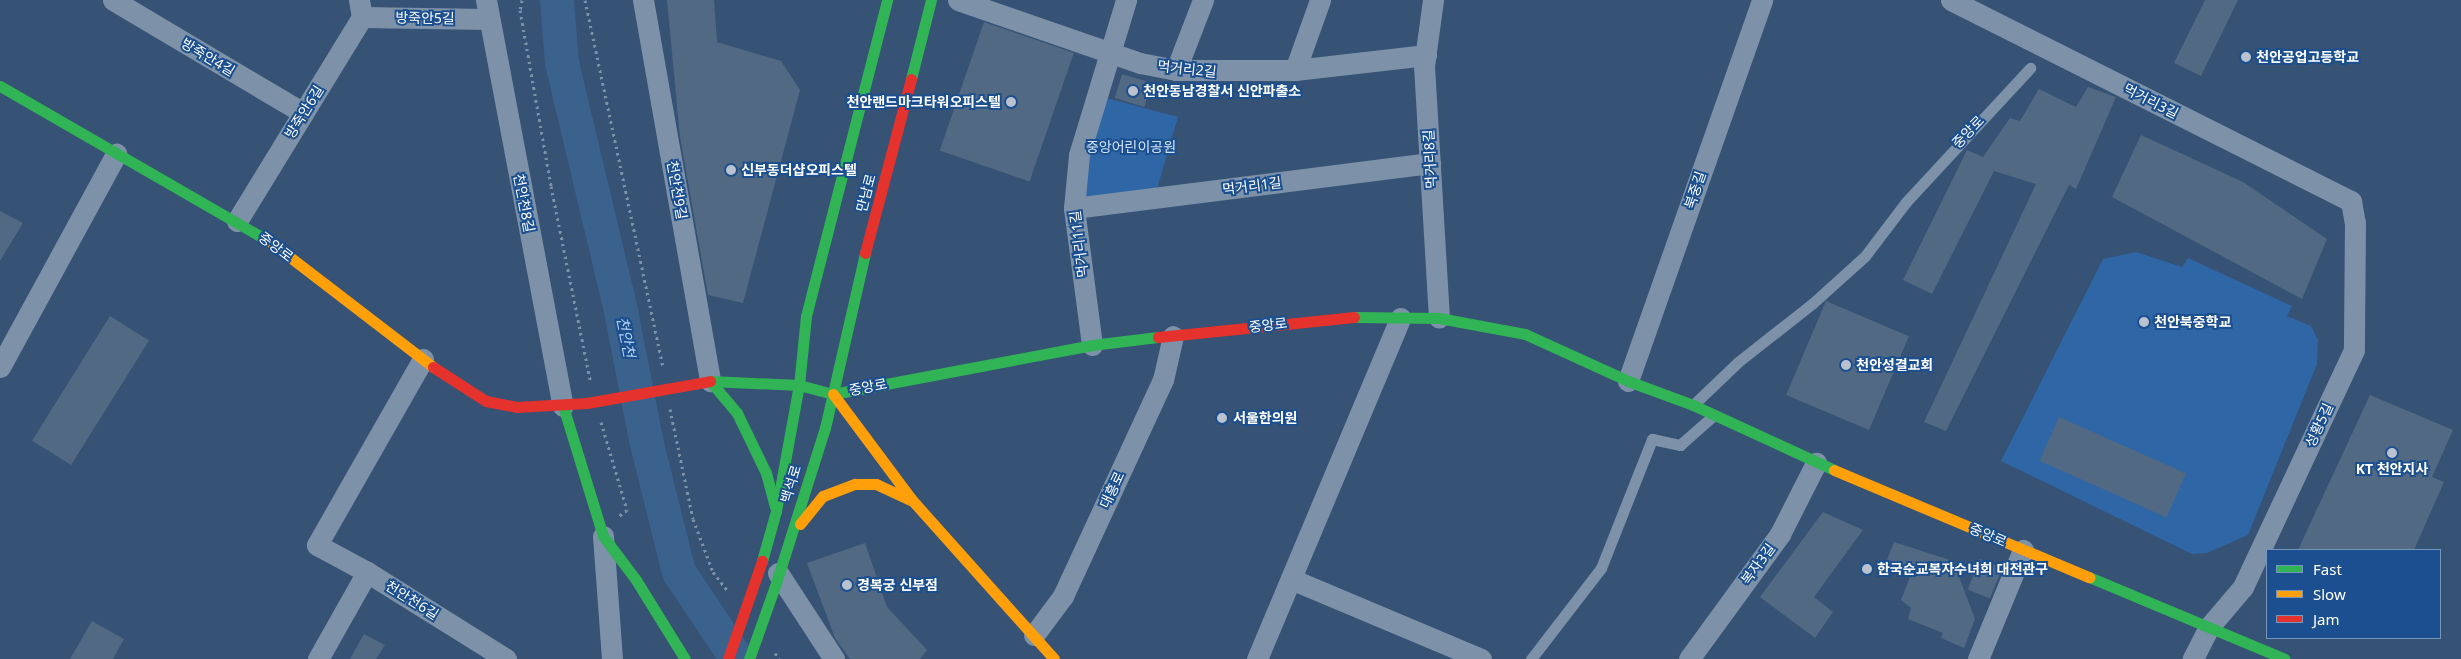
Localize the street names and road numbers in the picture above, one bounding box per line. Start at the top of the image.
street label: 방죽안5길 [395,9,455,27]
street label: 방죽안4길 [178,34,238,80]
street label: 먹거리2길 [1157,58,1217,80]
street label: 먹거리3길 [2121,80,2181,122]
street label: 방죽안6길 [281,82,327,142]
street label: 중앙로 [1949,112,1987,152]
street label: 먹거리8길 [1420,129,1440,189]
street label: 천안천9길 [664,159,690,221]
street label: 북중길 [1681,169,1709,211]
street label: 천안천8길 [510,172,538,234]
street label: 만남로 [853,172,879,214]
street label: 먹거리1길 [1221,174,1283,198]
street label: 먹거리11길 [1067,209,1091,279]
street label: 중앙로 [256,229,296,265]
street label: 중앙로 [1248,314,1288,336]
street label: 중앙로 [847,375,889,399]
street label: 성황5길 [2302,400,2336,450]
street label: 백석로 [777,463,805,505]
street label: 대흥로 [1096,469,1128,511]
street label: 중앙로 [1967,520,2009,550]
street label: 복자3길 [1737,540,1779,588]
street label: 천안천6길 [382,577,442,623]

